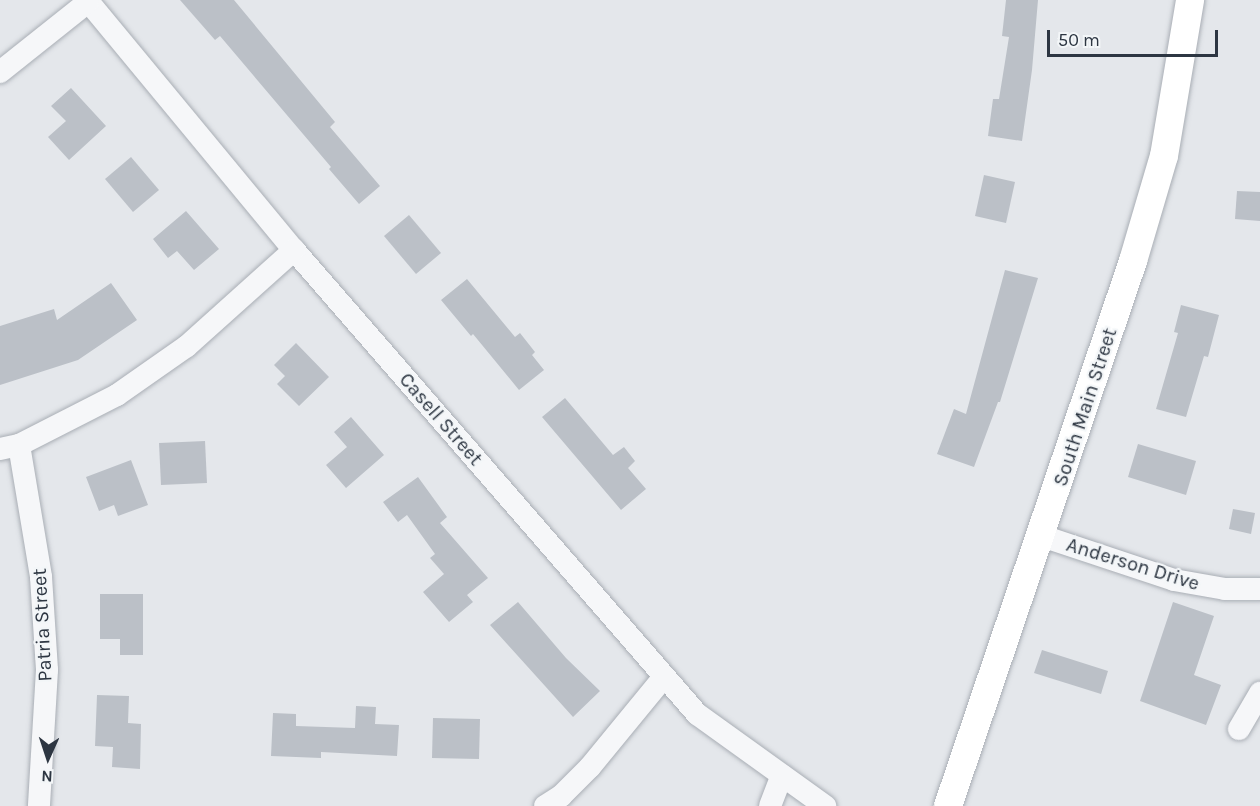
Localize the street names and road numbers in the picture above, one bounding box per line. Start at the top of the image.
street label: South Main Street [1048,325,1122,489]
street label: Casell Street [394,368,488,470]
street label: Anderson Drive [1064,532,1202,596]
street label: Patria Street [27,568,57,682]

